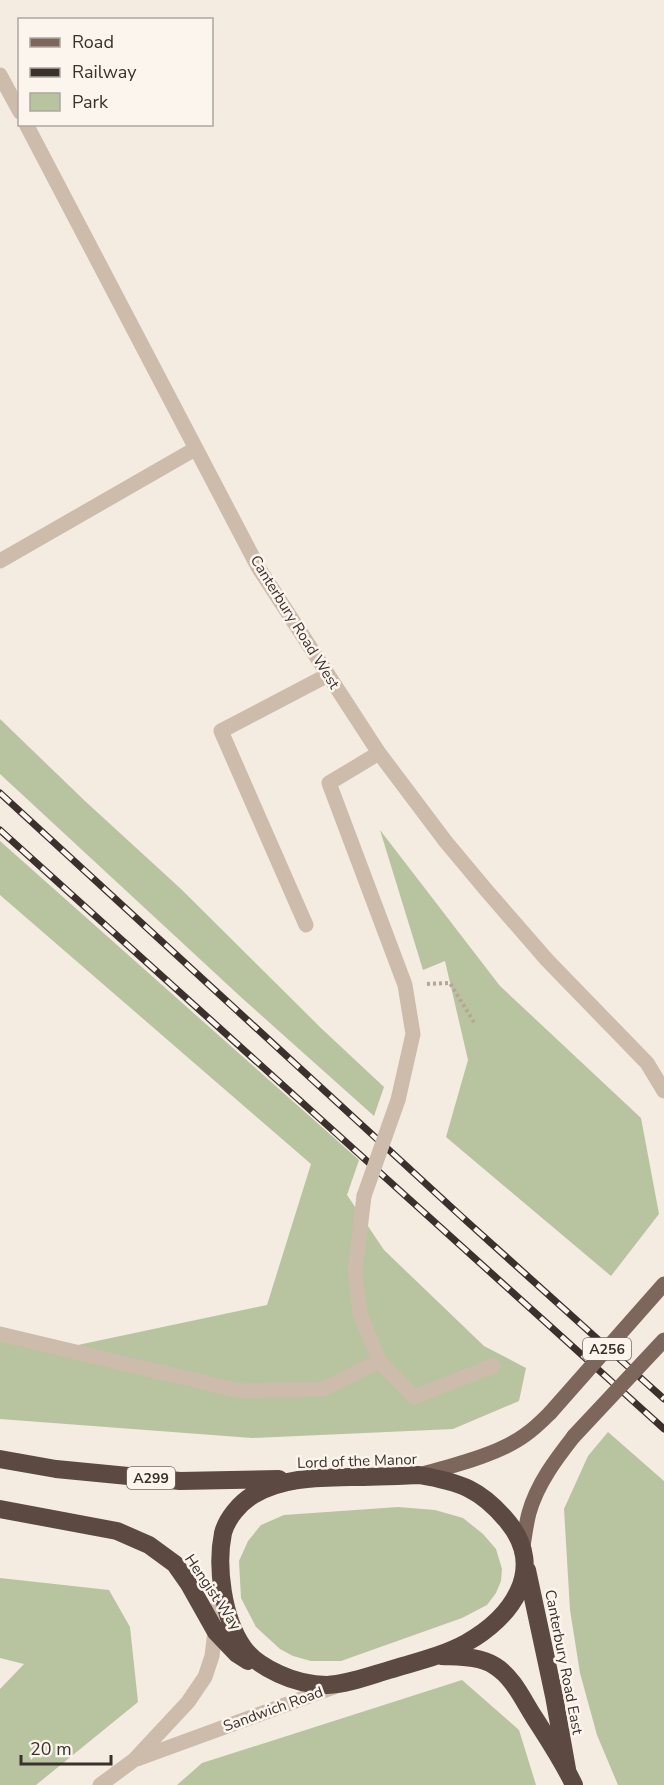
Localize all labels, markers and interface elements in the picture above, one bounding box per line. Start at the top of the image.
legend [18,18,213,126]
text: Road [72,30,114,54]
text: Railway [72,60,137,84]
text: Park [72,90,109,114]
street label: Canterbury Road West [246,551,345,693]
road number: A256 [583,1338,631,1360]
street label: Lord of the Manor [297,1449,418,1473]
road number: A299 [127,1467,175,1489]
street label: Hengist Way [180,1550,246,1634]
street label: Canterbury Road East [540,1588,588,1737]
street label: Sandwich Road [220,1682,326,1736]
scale bar [21,1728,111,1766]
text: 20 m [30,1737,72,1761]

